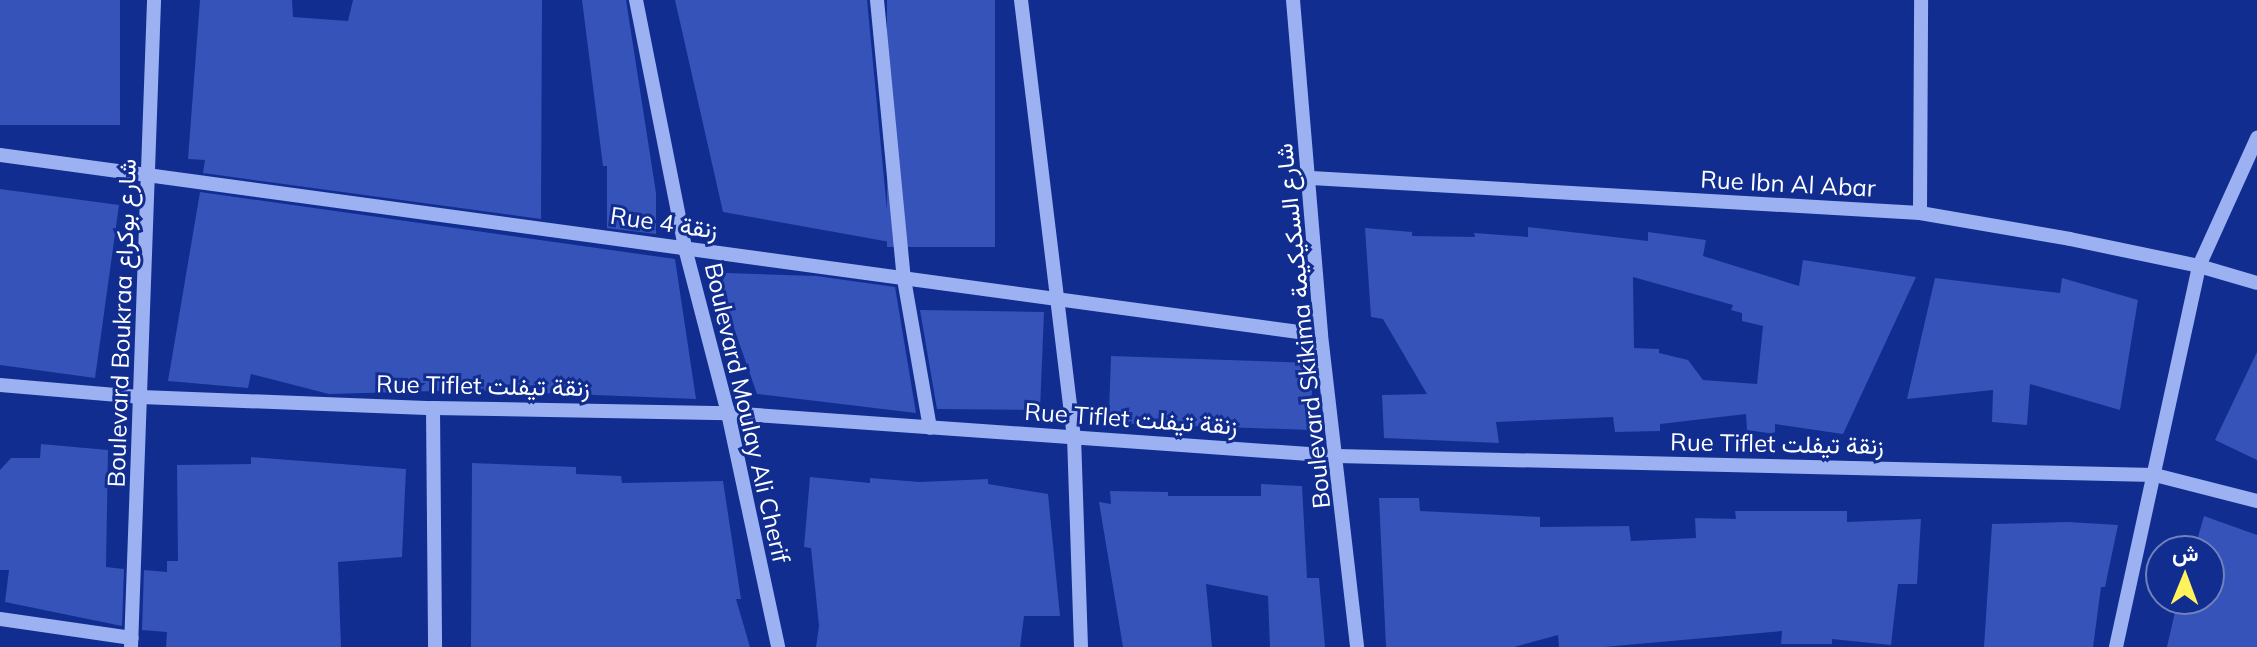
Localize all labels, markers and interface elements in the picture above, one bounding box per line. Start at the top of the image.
street label: Boulevard Skikima شارع السكيكيمة [1270,142,1336,510]
street label: Boulevard Boukraa شارع بوكراع [102,158,142,488]
street label: Rue Ibn Al Abar [1700,165,1876,203]
street label: Rue 4 زنقة [608,201,720,245]
street label: Boulevard Moulay Ali Cherif [698,260,796,566]
street label: Rue Tiflet زنقة تيفلت [376,370,590,402]
street label: Rue Tiflet زنقة تيفلت [1023,397,1239,441]
street label: Rue Tiflet زنقة تيفلت [1670,428,1884,460]
north arrow [2145,535,2225,615]
text: ش [2172,539,2199,567]

